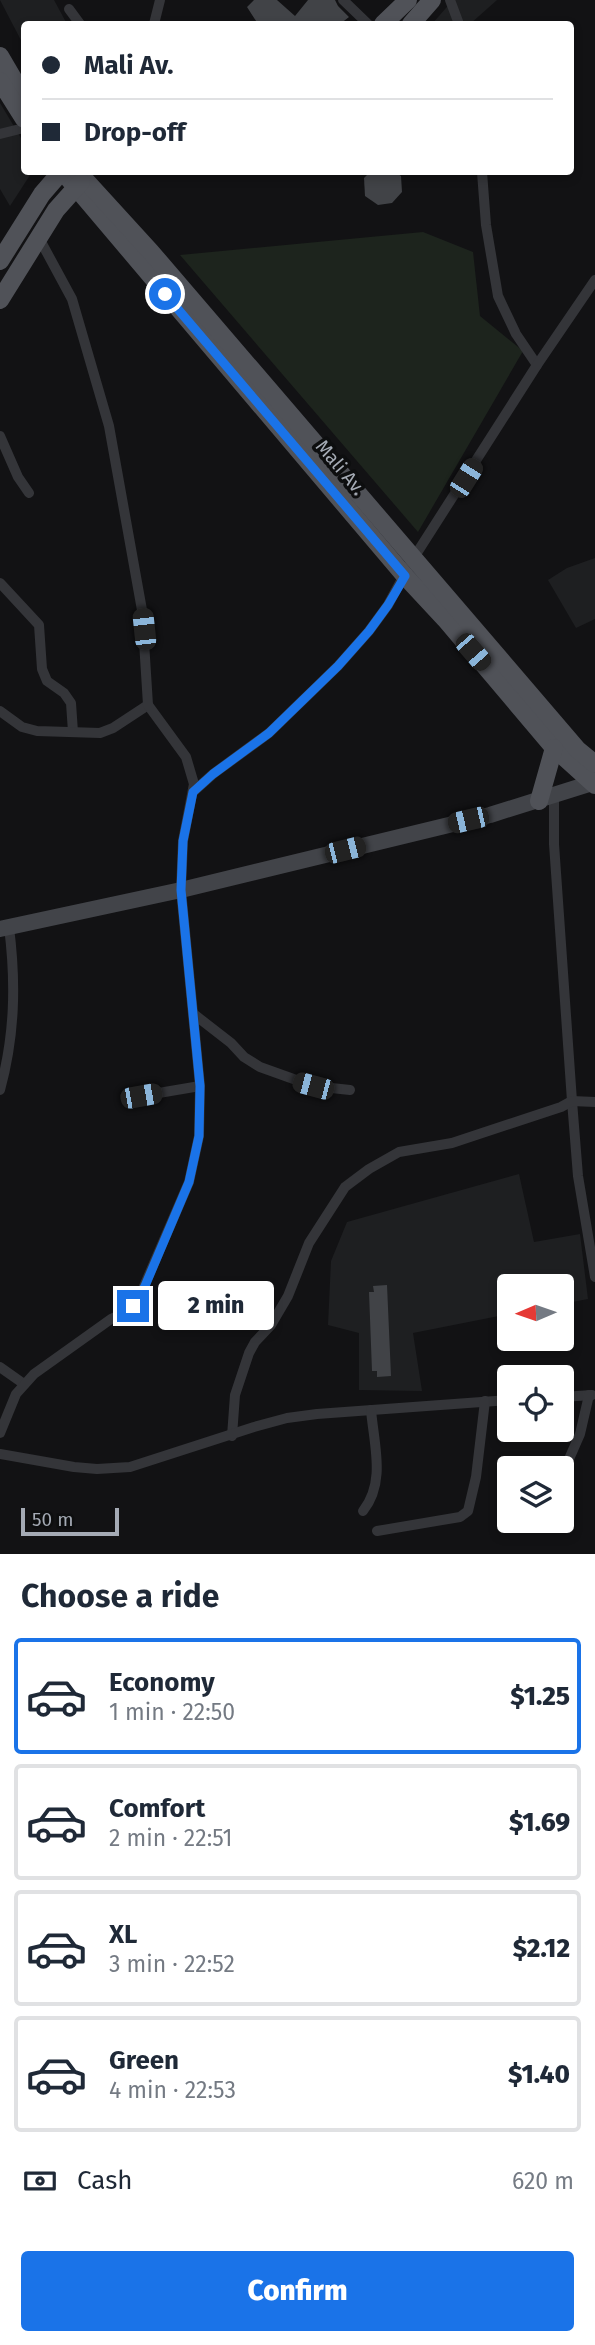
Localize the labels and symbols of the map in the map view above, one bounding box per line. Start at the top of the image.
route start [149,278,181,310]
street label: Mali Av. [311,435,370,500]
car [446,455,487,501]
car [132,607,157,651]
car [452,629,495,675]
car [446,805,491,835]
car [323,835,368,865]
car [290,1070,337,1102]
car [119,1082,164,1110]
north arrow [497,1274,574,1351]
callout: 2 min [158,1282,273,1330]
route end [117,1290,149,1322]
scale bar [21,1505,119,1537]

